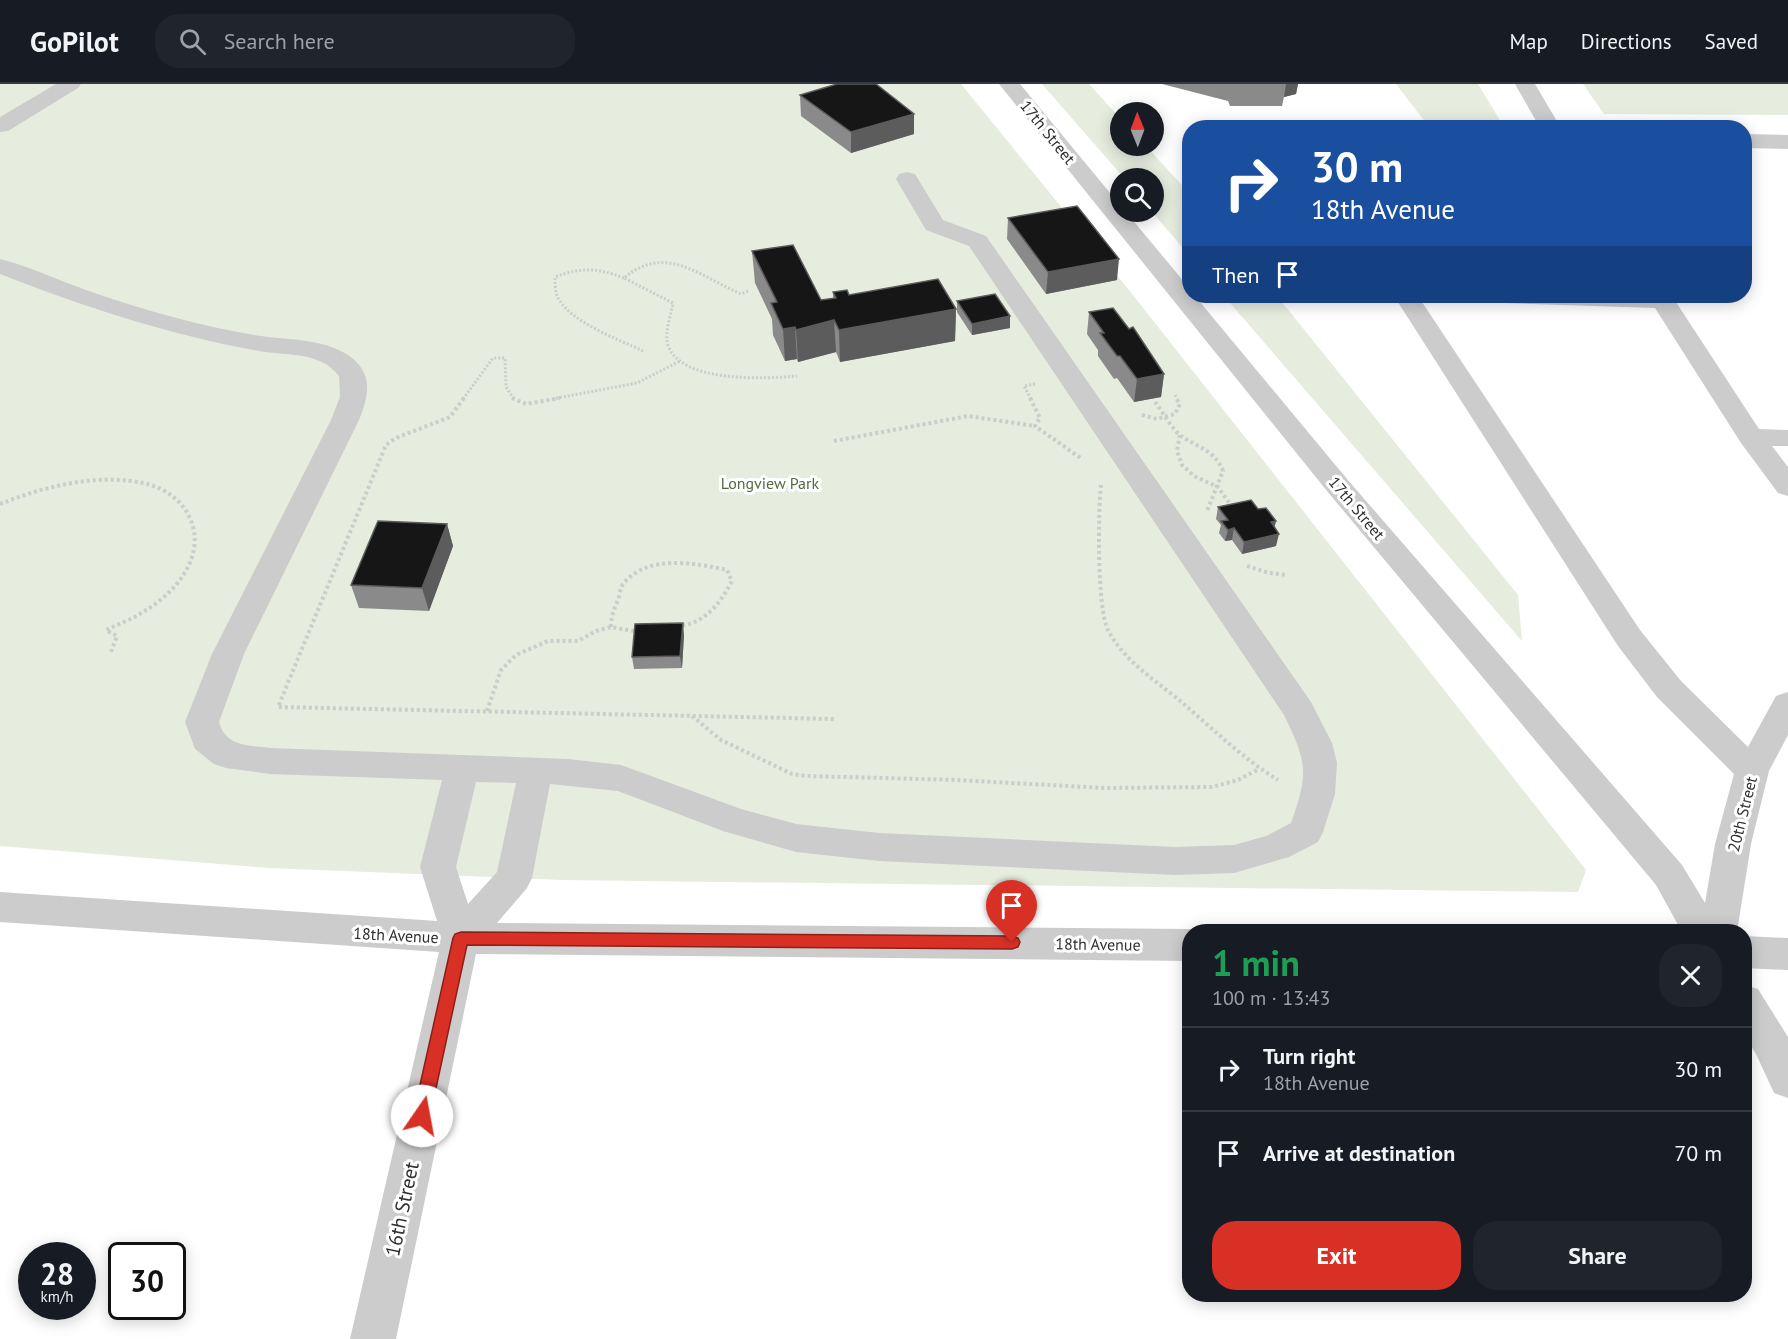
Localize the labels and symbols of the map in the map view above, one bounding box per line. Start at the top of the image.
street label: 17th Street [1016,96,1080,168]
north arrow [1110,102,1164,156]
street label: 17th Street [1325,472,1390,544]
park label: Longview Park [721,473,819,493]
street label: 20th Street [1723,774,1761,854]
pin [986,880,1037,942]
street label: 18th Avenue [353,923,439,947]
street label: 18th Avenue [1055,933,1141,955]
position arrow [390,1084,454,1148]
street label: 16th Street [379,1159,425,1259]
speed limit sign: 30 [108,1242,186,1320]

